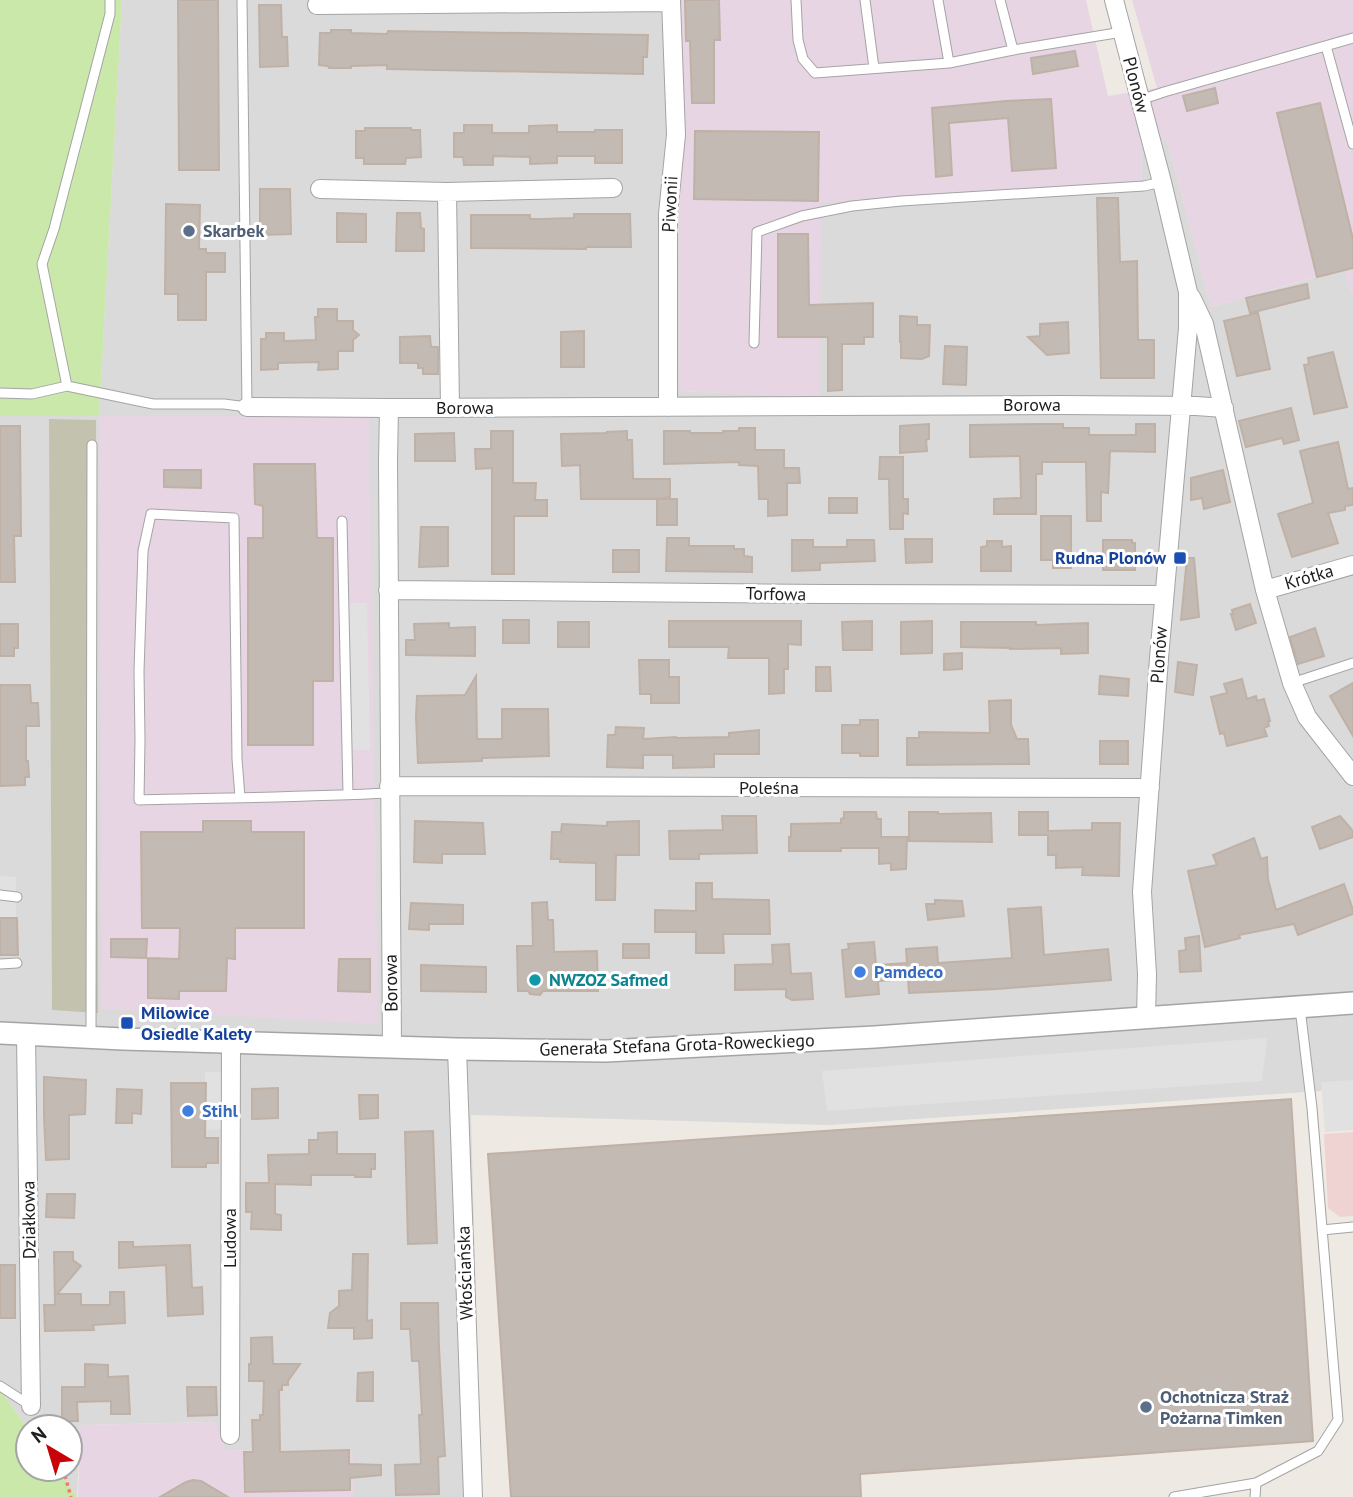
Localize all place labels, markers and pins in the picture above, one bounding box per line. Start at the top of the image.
place label: Skarbek [203,219,264,242]
marker: Skarbek [181,223,197,239]
place label: Rudna Plonów [1055,546,1167,569]
marker: Rudna Plonów [1172,550,1188,566]
place label: Pamdeco [874,960,943,983]
marker: Pamdeco [852,964,868,980]
place label: NWZOZ Safmed [549,968,668,991]
marker: NWZOZ Safmed [527,972,543,988]
place label: Milowice Osiedle Kalety [141,1001,252,1045]
marker: Milowice Osiedle Kalety [119,1015,135,1031]
place label: Stihl [202,1099,238,1122]
marker: Stihl [180,1103,196,1119]
place label: Ochotnicza Straż Pożarna Timken [1160,1385,1289,1429]
marker: Ochotnicza Straż Pożarna Timken [1138,1399,1154,1415]

